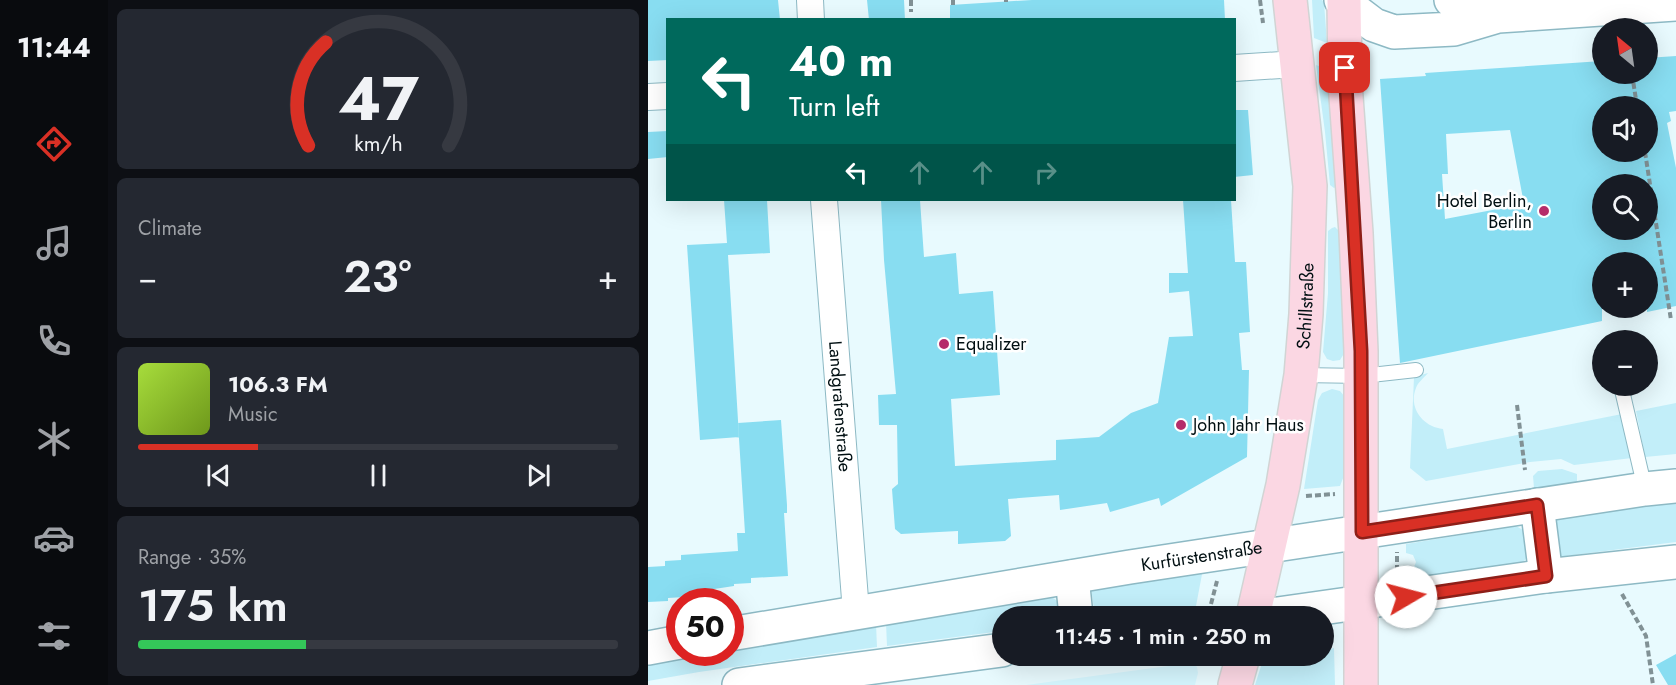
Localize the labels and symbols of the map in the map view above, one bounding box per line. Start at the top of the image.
north arrow [1592,18,1658,84]
pin [1319,42,1370,93]
place label: Hotel Berlin, Berlin [1437,188,1532,235]
marker: Hotel Berlin, Berlin [1537,204,1551,218]
street label: Schillstraße [1290,262,1321,350]
place label: Equalizer [956,331,1027,357]
marker: Equalizer [937,337,951,351]
street label: Landgrafenstraße [822,340,858,473]
place label: John Jahr Haus [1191,412,1304,438]
marker: John Jahr Haus [1174,418,1188,432]
street label: Kurfürstenstraße [1139,534,1264,578]
position arrow [1374,565,1438,629]
speed limit sign: 50 [666,588,744,666]

